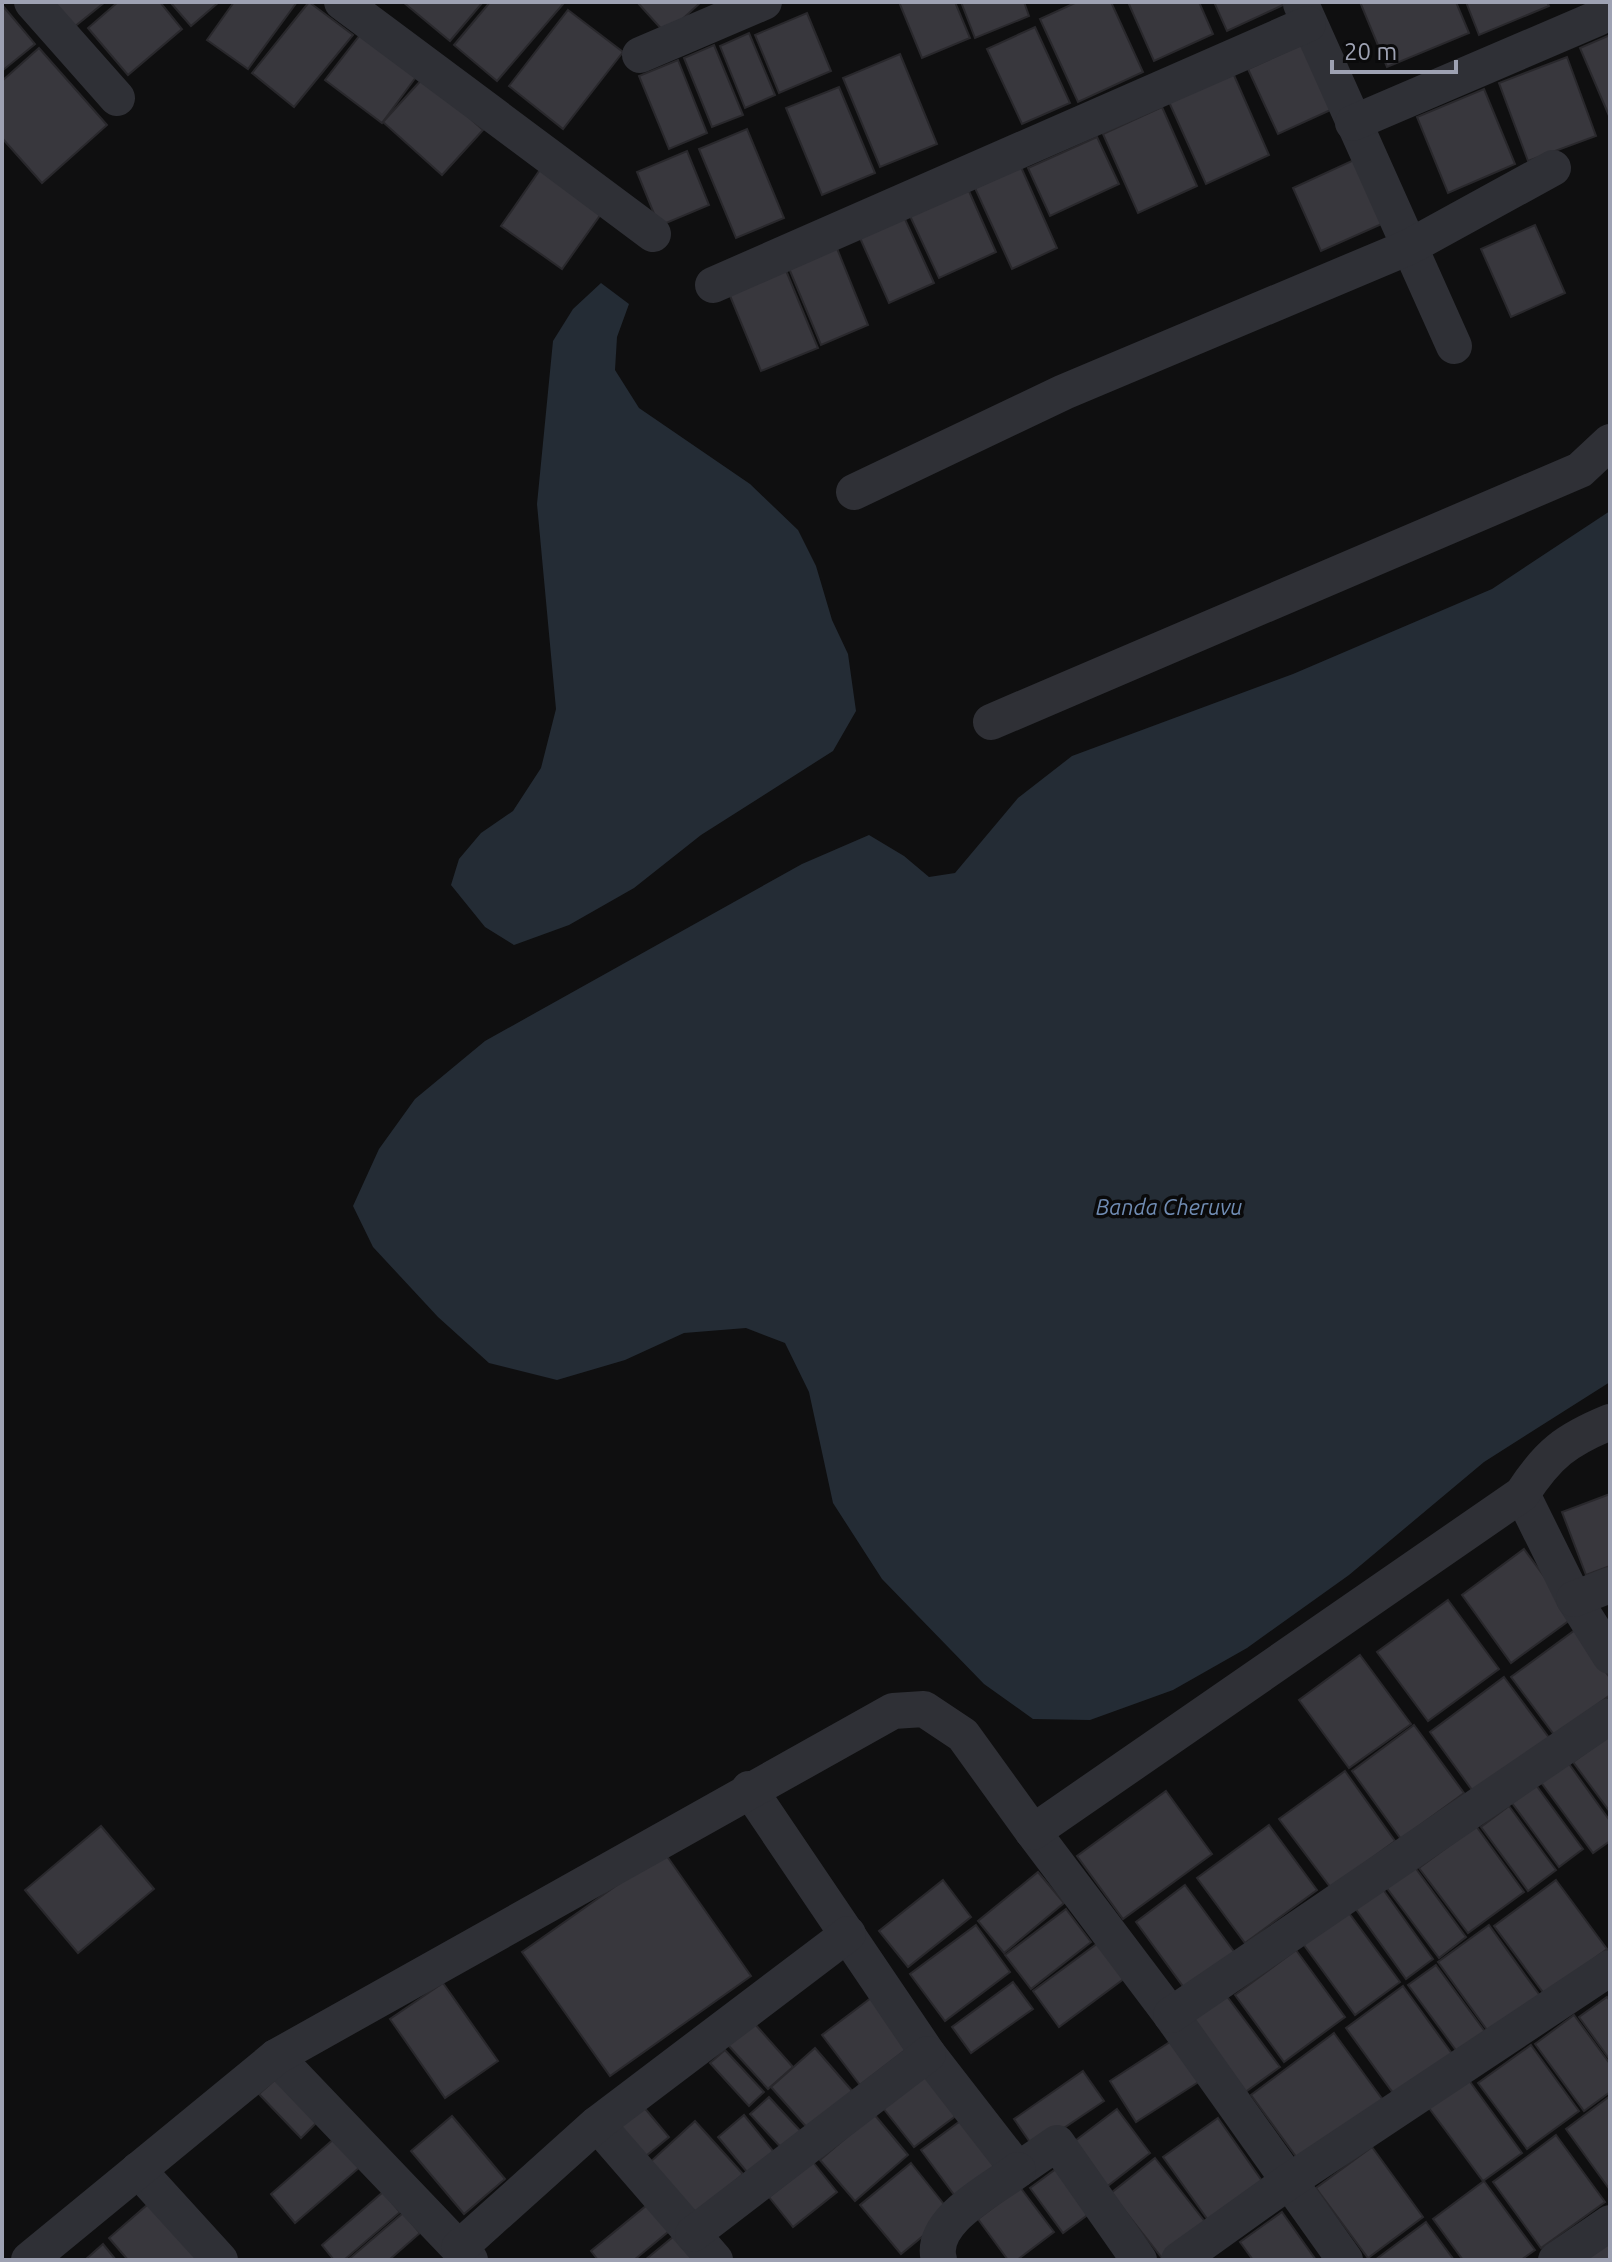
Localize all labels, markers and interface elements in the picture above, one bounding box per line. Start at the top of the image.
scale bar [1332,24,1456,74]
text: 20 m [1344,38,1397,65]
water label: Banda Cheruvu [1096,1194,1242,1219]

